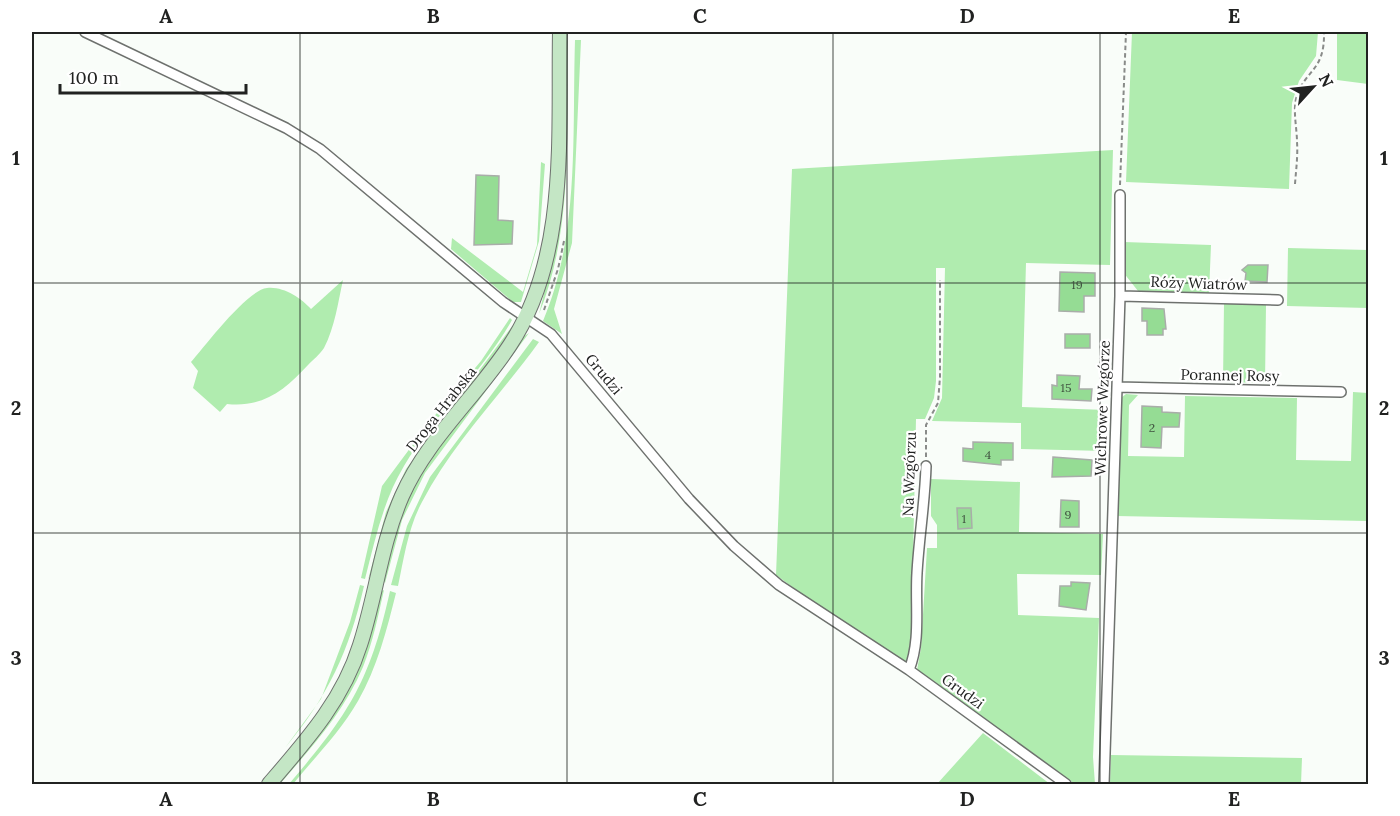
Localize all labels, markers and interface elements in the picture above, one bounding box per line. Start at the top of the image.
text: A [159,3,173,28]
text: B [426,3,440,28]
text: C [693,3,707,28]
text: D [959,3,975,28]
text: E [1228,3,1240,28]
scale bar [60,57,246,95]
north arrow [1283,57,1343,117]
text: 100 m [69,66,119,89]
text: N [1315,70,1338,90]
text: 1 [12,145,20,170]
text: 1 [1380,145,1388,170]
street label: Róży Wiatrów [1150,272,1248,294]
house number: 19 [1071,277,1083,292]
street label: Wichrowe Wzgórze [1090,340,1114,476]
street label: Grudzi [581,350,627,398]
street label: Droga Hrabska [402,362,481,456]
street label: Porannej Rosy [1180,365,1280,385]
house number: 15 [1061,380,1071,395]
text: 2 [11,395,21,420]
text: 2 [1379,395,1389,420]
house number: 2 [1149,420,1155,435]
street label: Na Wzgórzu [898,431,920,517]
house number: 4 [985,447,992,462]
house number: 9 [1065,507,1072,522]
house number: 1 [962,511,966,526]
text: 3 [10,645,22,670]
text: 3 [1378,645,1390,670]
street label: Grudzi [938,669,988,713]
text: A [159,786,173,811]
text: B [426,786,440,811]
text: C [693,786,707,811]
text: D [959,786,975,811]
text: E [1228,786,1240,811]

